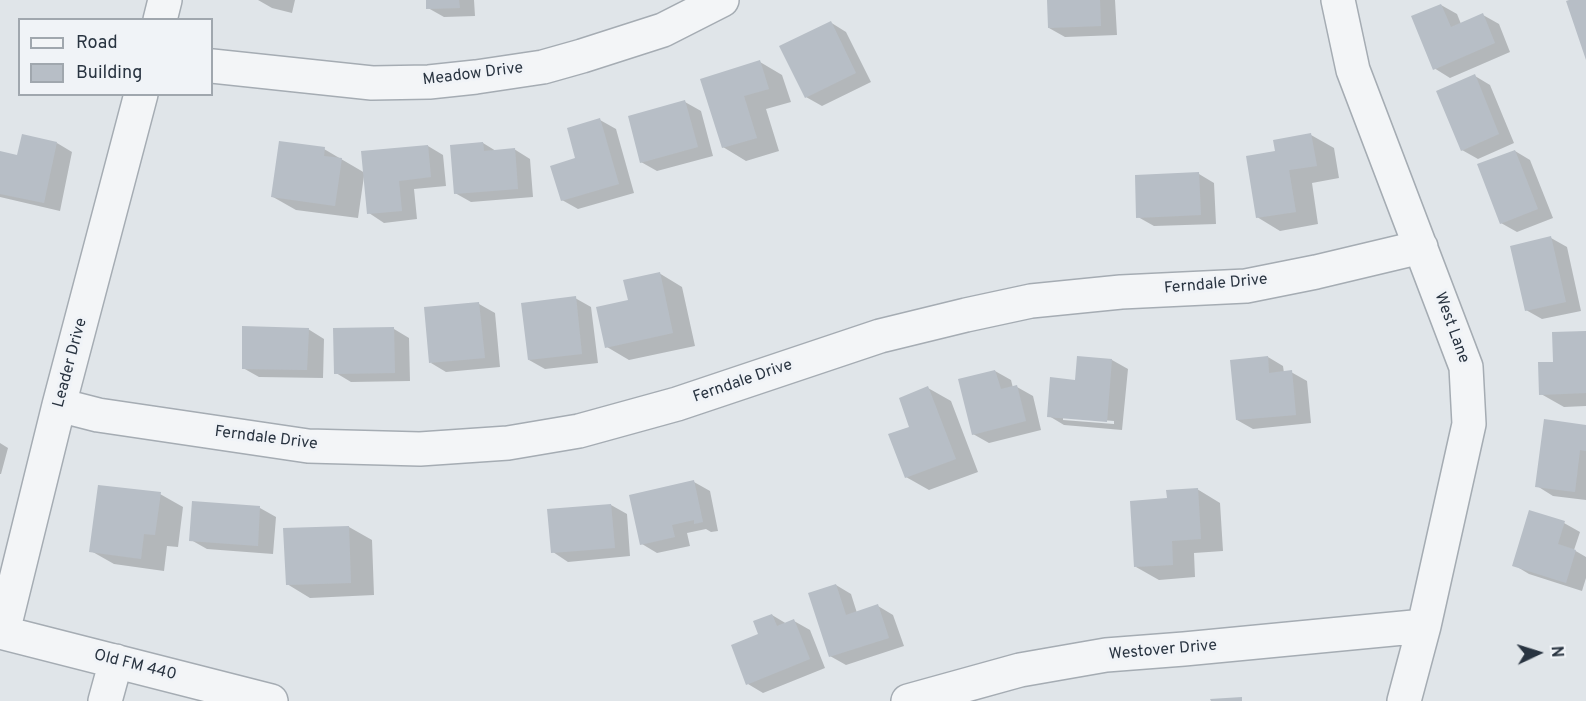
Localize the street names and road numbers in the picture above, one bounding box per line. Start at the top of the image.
street label: Meadow Drive [422,59,524,91]
street label: Ferndale Drive [1163,271,1269,299]
street label: West Lane [1429,290,1473,366]
street label: Leader Drive [50,316,92,410]
street label: Ferndale Drive [691,356,795,408]
street label: Ferndale Drive [213,423,319,455]
street label: Westover Drive [1108,637,1218,665]
street label: Old FM 440 [92,646,178,686]

